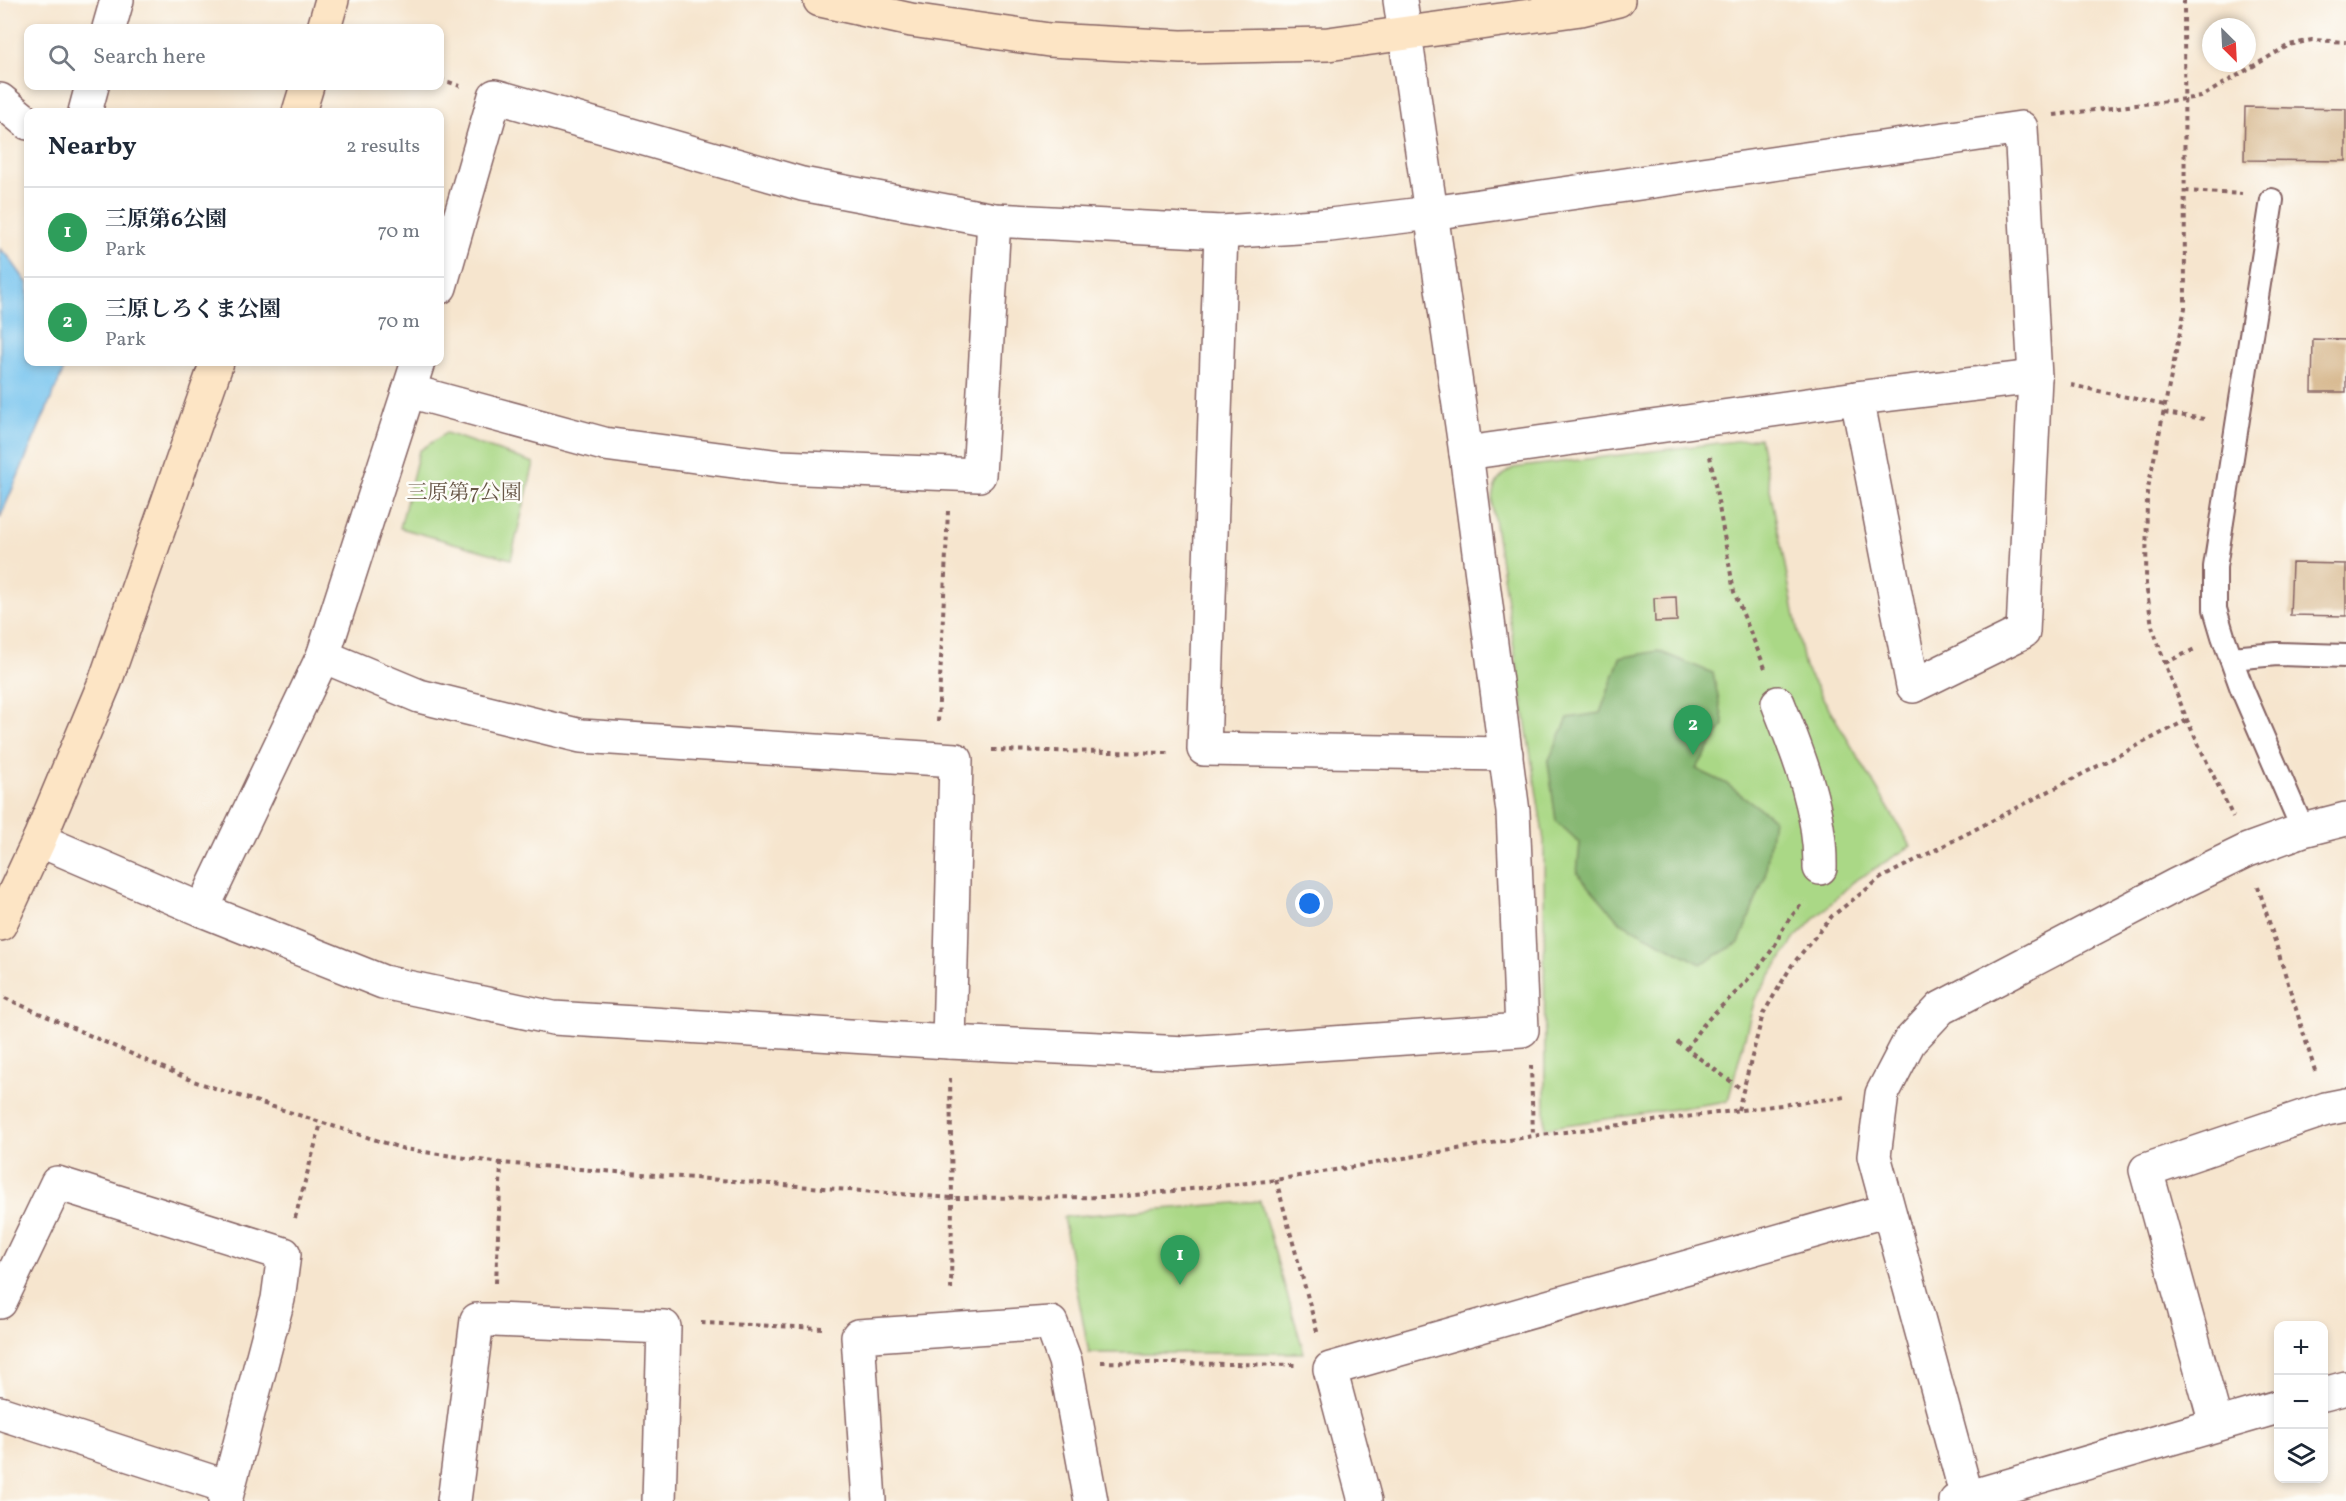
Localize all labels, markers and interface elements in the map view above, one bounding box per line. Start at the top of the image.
north arrow [2202,18,2256,72]
search box [24,24,444,90]
icon: search [45,41,78,74]
text: Search here [93,42,206,73]
text: Nearby [48,129,137,165]
text: 2 results [346,133,420,161]
text: 三原第6公園 [105,205,227,236]
text: 1 [63,218,72,246]
text: 70 m [377,218,420,246]
text: Park [105,236,146,264]
text: 三原しろくま公園 [105,295,281,326]
text: 2 [62,308,73,336]
text: 70 m [377,308,420,336]
text: Park [105,326,146,354]
park label: 三原第7公園 [406,479,522,508]
pin: 2 [1674,706,1712,755]
your location [1295,889,1324,918]
pin: 1 [1160,1236,1200,1285]
map controls [2274,1321,2328,1483]
button: + [2274,1321,2328,1375]
button: − [2274,1375,2328,1429]
button: layers [2274,1429,2328,1483]

